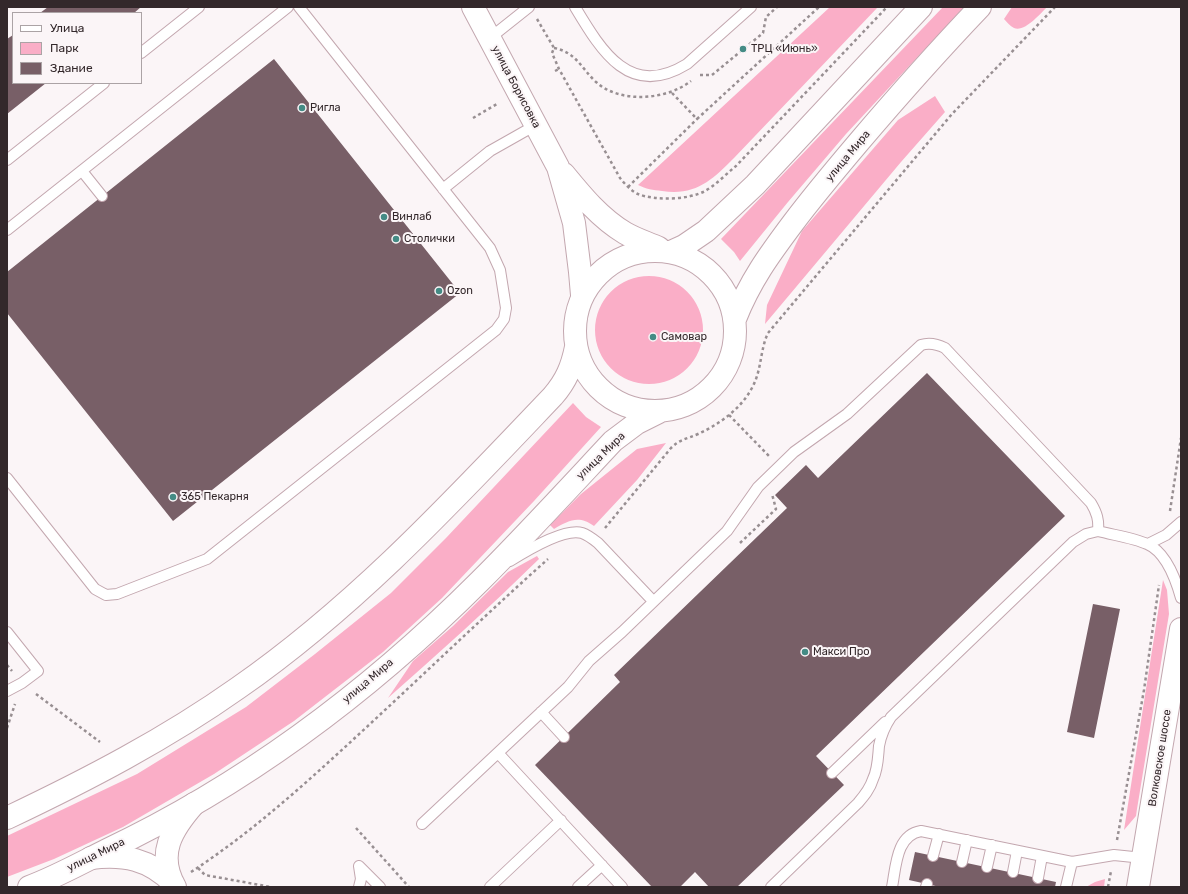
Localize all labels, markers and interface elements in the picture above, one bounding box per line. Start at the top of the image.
legend [12,12,142,84]
text: Улица [50,21,84,35]
text: Парк [50,41,79,55]
place label: ТРЦ «Июнь» [751,42,818,56]
street label: улица Борисовка [489,44,543,130]
marker: ТРЦ «Июнь» [738,44,748,54]
text: Здание [50,61,93,75]
place label: Ригла [310,101,341,115]
marker: Ригла [297,103,307,113]
street label: улица Мира [823,128,873,184]
place label: Винлаб [392,210,432,224]
marker: Винлаб [379,212,389,222]
place label: Столички [404,232,455,246]
marker: Столички [391,234,401,244]
place label: Ozon [447,284,473,298]
marker: Ozon [434,286,444,296]
place label: Самовар [661,330,707,344]
marker: Самовар [648,332,658,342]
street label: улица Мира [574,430,628,482]
place label: 365 Пекарня [181,490,249,504]
marker: 365 Пекарня [168,492,178,502]
place label: Макси Про [813,645,870,659]
marker: Макси Про [800,647,810,657]
street label: улица Мира [340,656,396,706]
street label: Волковское шоссе [1146,708,1174,808]
street label: улица Мира [65,835,127,875]

